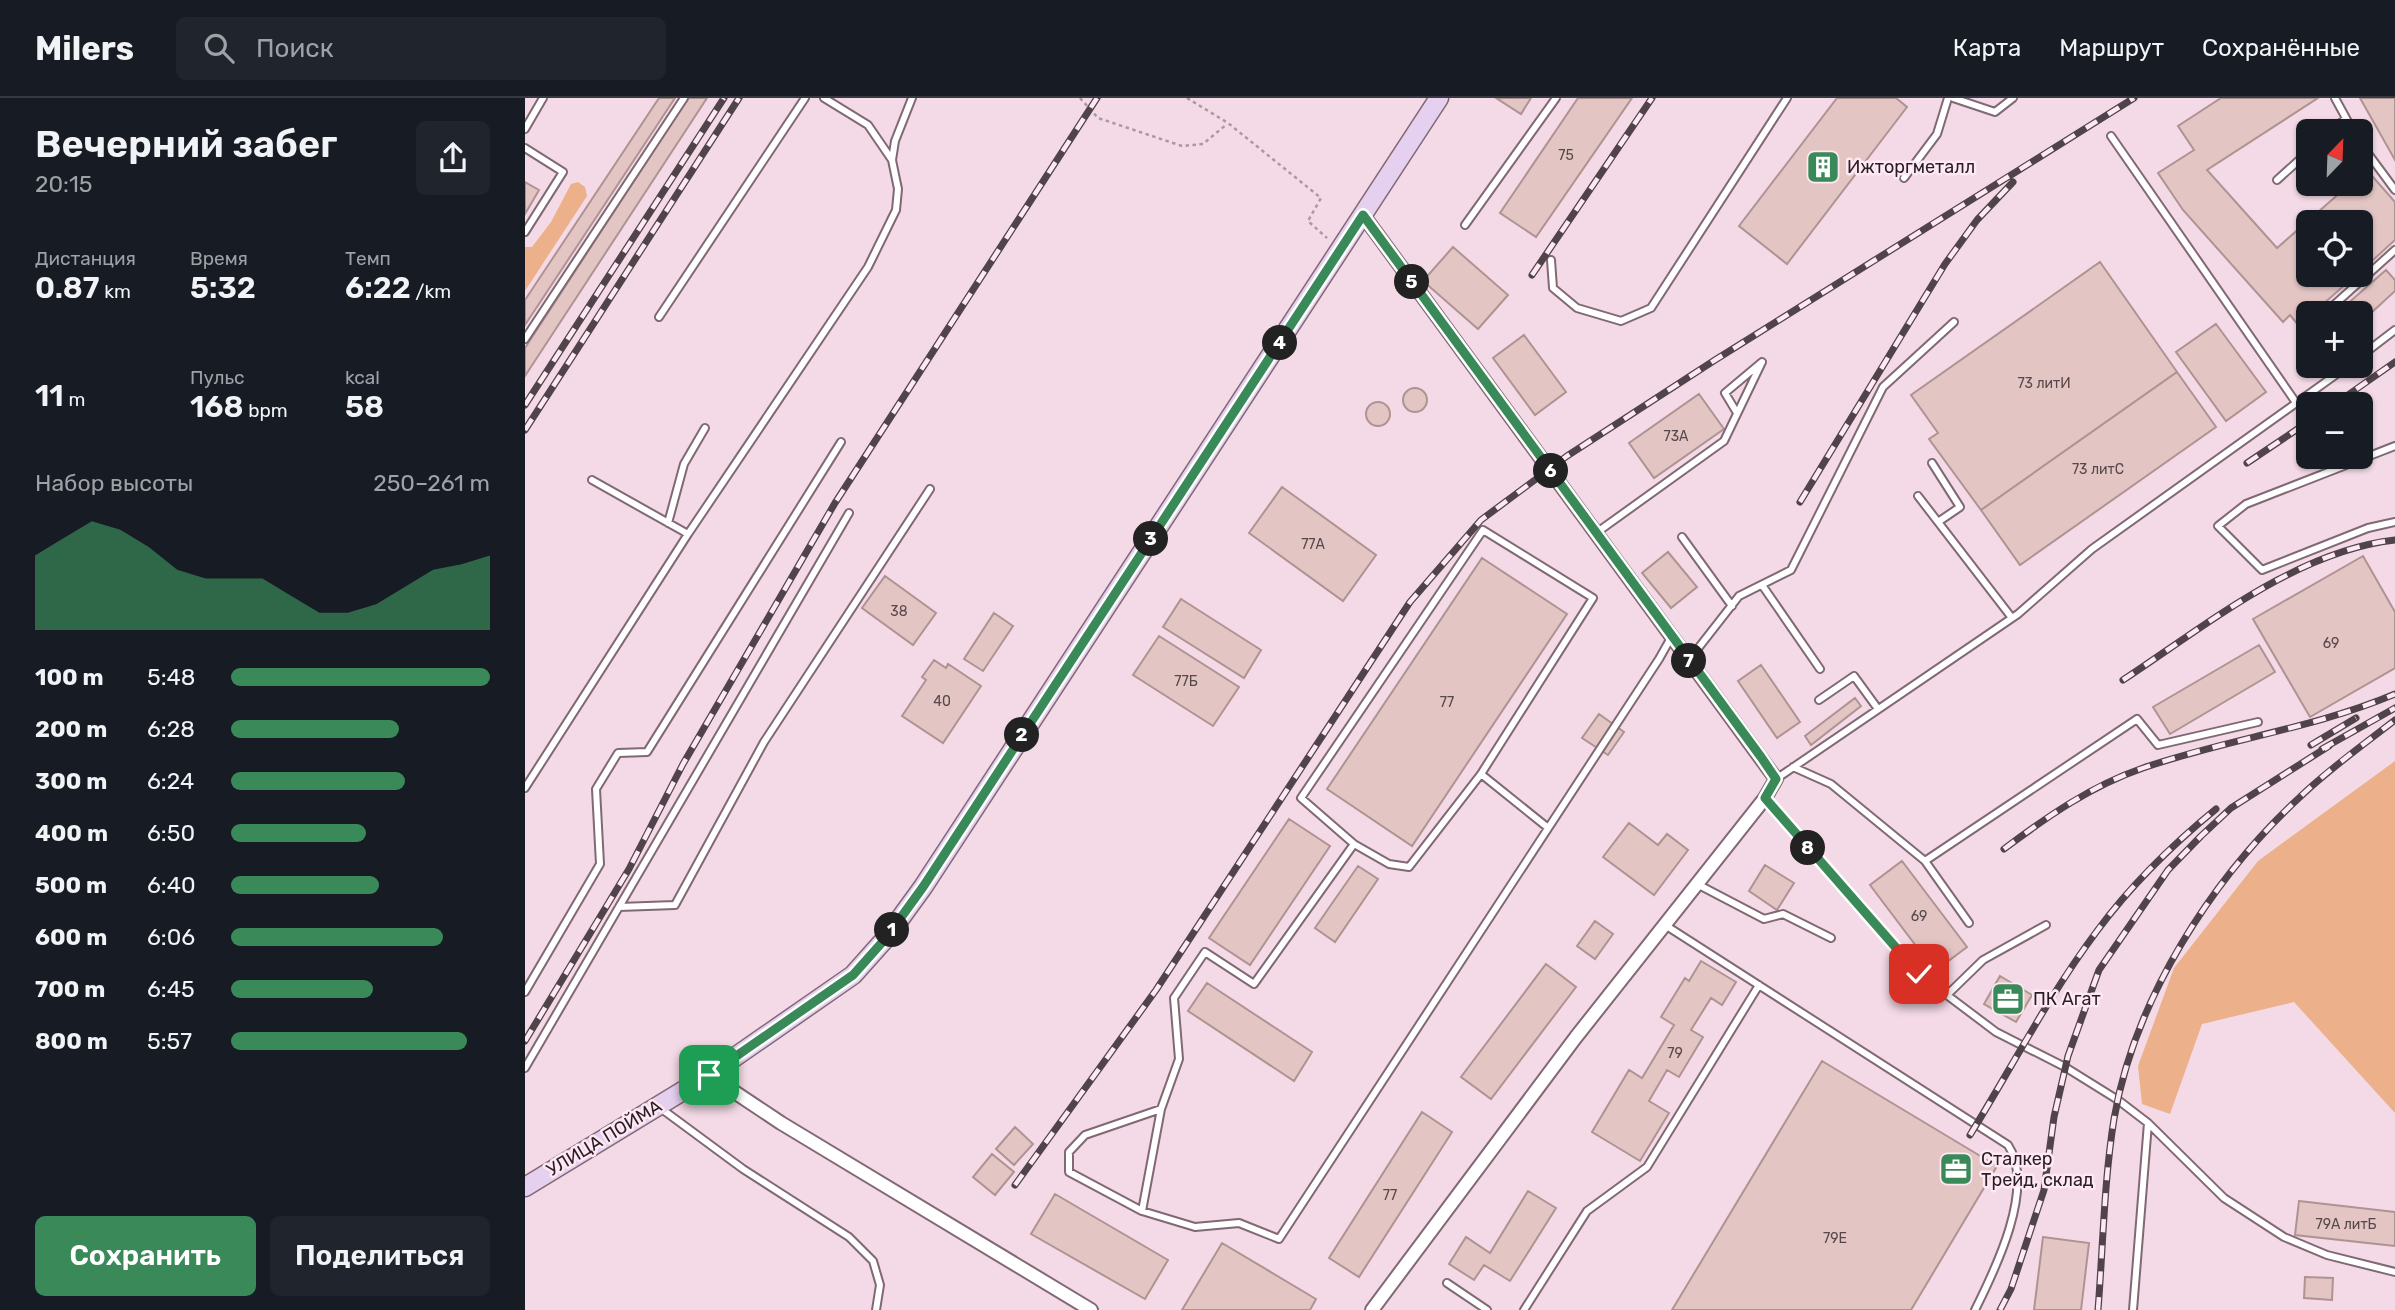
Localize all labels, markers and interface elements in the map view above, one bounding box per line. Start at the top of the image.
search box [176,17,666,80]
text: Milers [35,29,134,68]
icon: search [200,29,238,67]
text: Поиск [256,33,334,64]
text: Карта [1953,34,2021,62]
text: Маршрут [2059,34,2164,62]
text: Сохранённые [2202,34,2360,62]
north arrow [2296,119,2373,196]
map controls [2296,119,2373,469]
text: Вечерний забег [35,121,337,167]
button: share [416,121,490,195]
house number: 75 [1558,147,1574,164]
building icon: Ижторгметалл [1804,148,1842,186]
place label: Ижторгметалл [1847,156,1975,178]
text: 20:15 [35,170,93,198]
button: locate [2296,210,2373,287]
text: Дистанция [35,247,136,270]
text: Время [190,247,248,270]
text: Темп [345,247,391,270]
pin: 5 [1395,264,1429,300]
text: 0.87 [35,270,100,306]
text: 5:32 [190,270,256,306]
text: 6:22 [345,270,411,306]
text: 5 [1405,270,1418,293]
text: km [100,280,131,303]
text: /km [411,280,451,303]
button: + [2296,301,2373,378]
pin: 4 [1263,326,1297,360]
text: 4 [1273,331,1286,354]
text: Пульс [190,366,244,389]
text: kcal [345,366,380,389]
house number: 73 литИ [2017,375,2071,392]
text: 11 [35,378,64,414]
text: m [64,388,85,411]
text: 168 [190,389,244,425]
text: 58 [345,389,384,425]
button: − [2296,392,2373,469]
text: bpm [244,399,288,422]
house number: 73А [1664,428,1689,445]
pin: 6 [1534,454,1569,488]
text: 6 [1544,459,1557,482]
house number: 73 литС [2072,461,2124,478]
text: Набор высоты [35,469,193,497]
text: 250–261 m [373,469,490,497]
pin: 3 [1133,522,1169,556]
text: 3 [1144,527,1157,550]
house number: 77А [1301,536,1325,553]
house number: 38 [890,603,908,620]
house number: 69 [2323,635,2339,652]
pin: 7 [1671,644,1707,678]
text: 7 [1683,649,1694,672]
text: 100 m [35,663,104,691]
text: 5:48 [147,663,195,691]
house number: 77Б [1174,673,1198,690]
house number: 40 [933,693,951,710]
house number: 77 [1440,694,1454,711]
text: 200 m [35,715,107,743]
text: 6:28 [147,715,195,743]
pin: 2 [1005,718,1039,752]
text: 2 [1015,723,1028,746]
text: 300 m [35,767,107,795]
text: 6:24 [147,767,194,795]
text: 400 m [35,819,108,847]
text: 6:50 [147,819,195,847]
pin: 8 [1791,830,1825,866]
text: 8 [1801,836,1814,859]
text: 500 m [35,871,107,899]
text: 6:40 [147,871,196,899]
house number: 69 [1911,908,1927,925]
pin: 1 [875,912,909,948]
text: 1 [887,918,896,941]
text: 600 m [35,923,107,951]
text: 6:06 [147,923,195,951]
pin [1889,944,1949,1004]
icon: check [1900,955,1938,993]
text: 700 m [35,975,105,1003]
text: 6:45 [147,975,195,1003]
office icon: ПК Агат [1989,980,2027,1018]
place label: ПК Агат [2033,988,2101,1010]
text: 800 m [35,1027,108,1055]
text: 5:57 [147,1027,192,1055]
pin [679,1045,739,1105]
house number: 79 [1667,1045,1683,1062]
icon: arrive [690,1056,728,1094]
street label: УЛИЦА ПОЙМА [542,1095,666,1181]
place label: Сталкер Трейд, склад [1981,1148,2094,1191]
office icon: Сталкер Трейд, склад [1937,1150,1975,1188]
house number: 77 [1383,1187,1397,1204]
button: Сохранить [35,1216,256,1296]
button: Поделиться [270,1216,490,1296]
house number: 79А литБ [2315,1216,2377,1233]
house number: 79Е [1823,1230,1847,1247]

